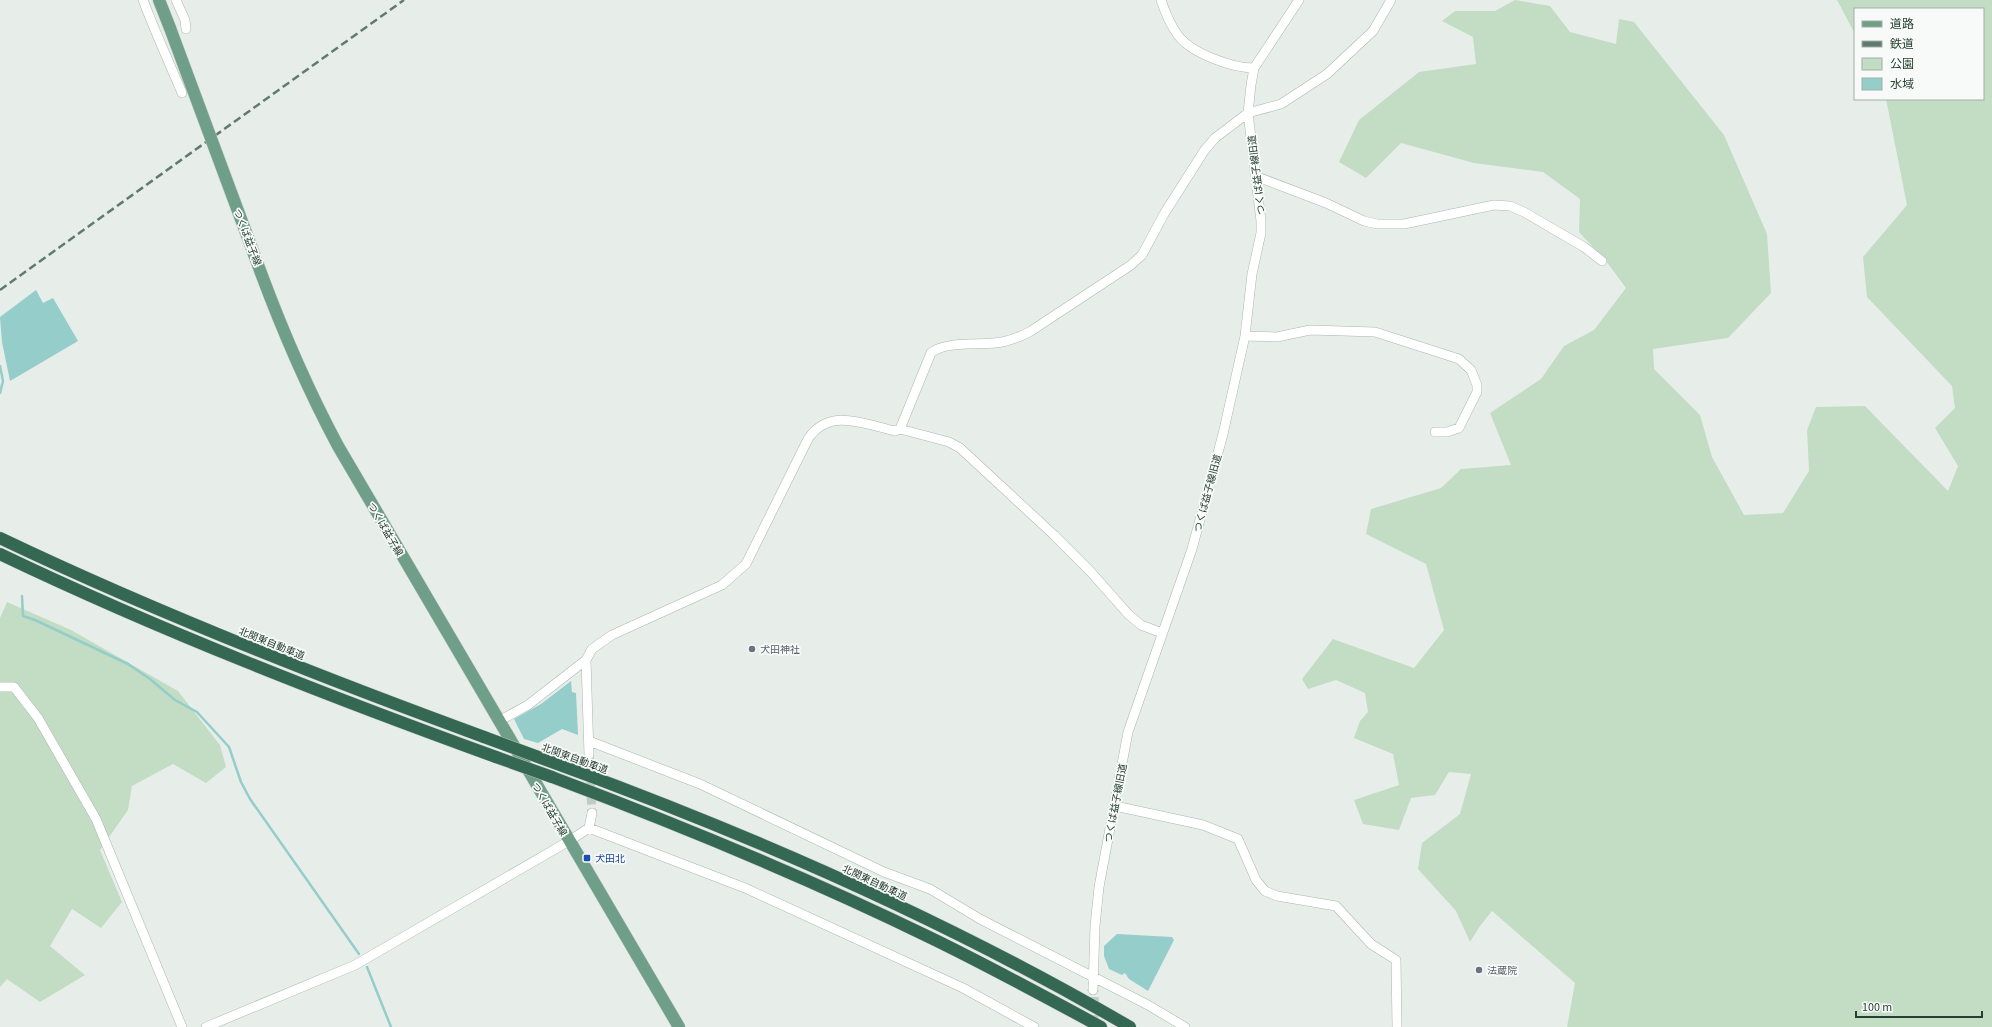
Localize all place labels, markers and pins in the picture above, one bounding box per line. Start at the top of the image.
place label: 犬田神社 [760,643,800,657]
marker: 犬田神社 [747,644,757,654]
place label: 犬田北 [595,852,625,866]
marker: 犬田北 [582,853,592,863]
place label: 法蔵院 [1487,964,1517,978]
marker: 法蔵院 [1474,965,1484,975]

